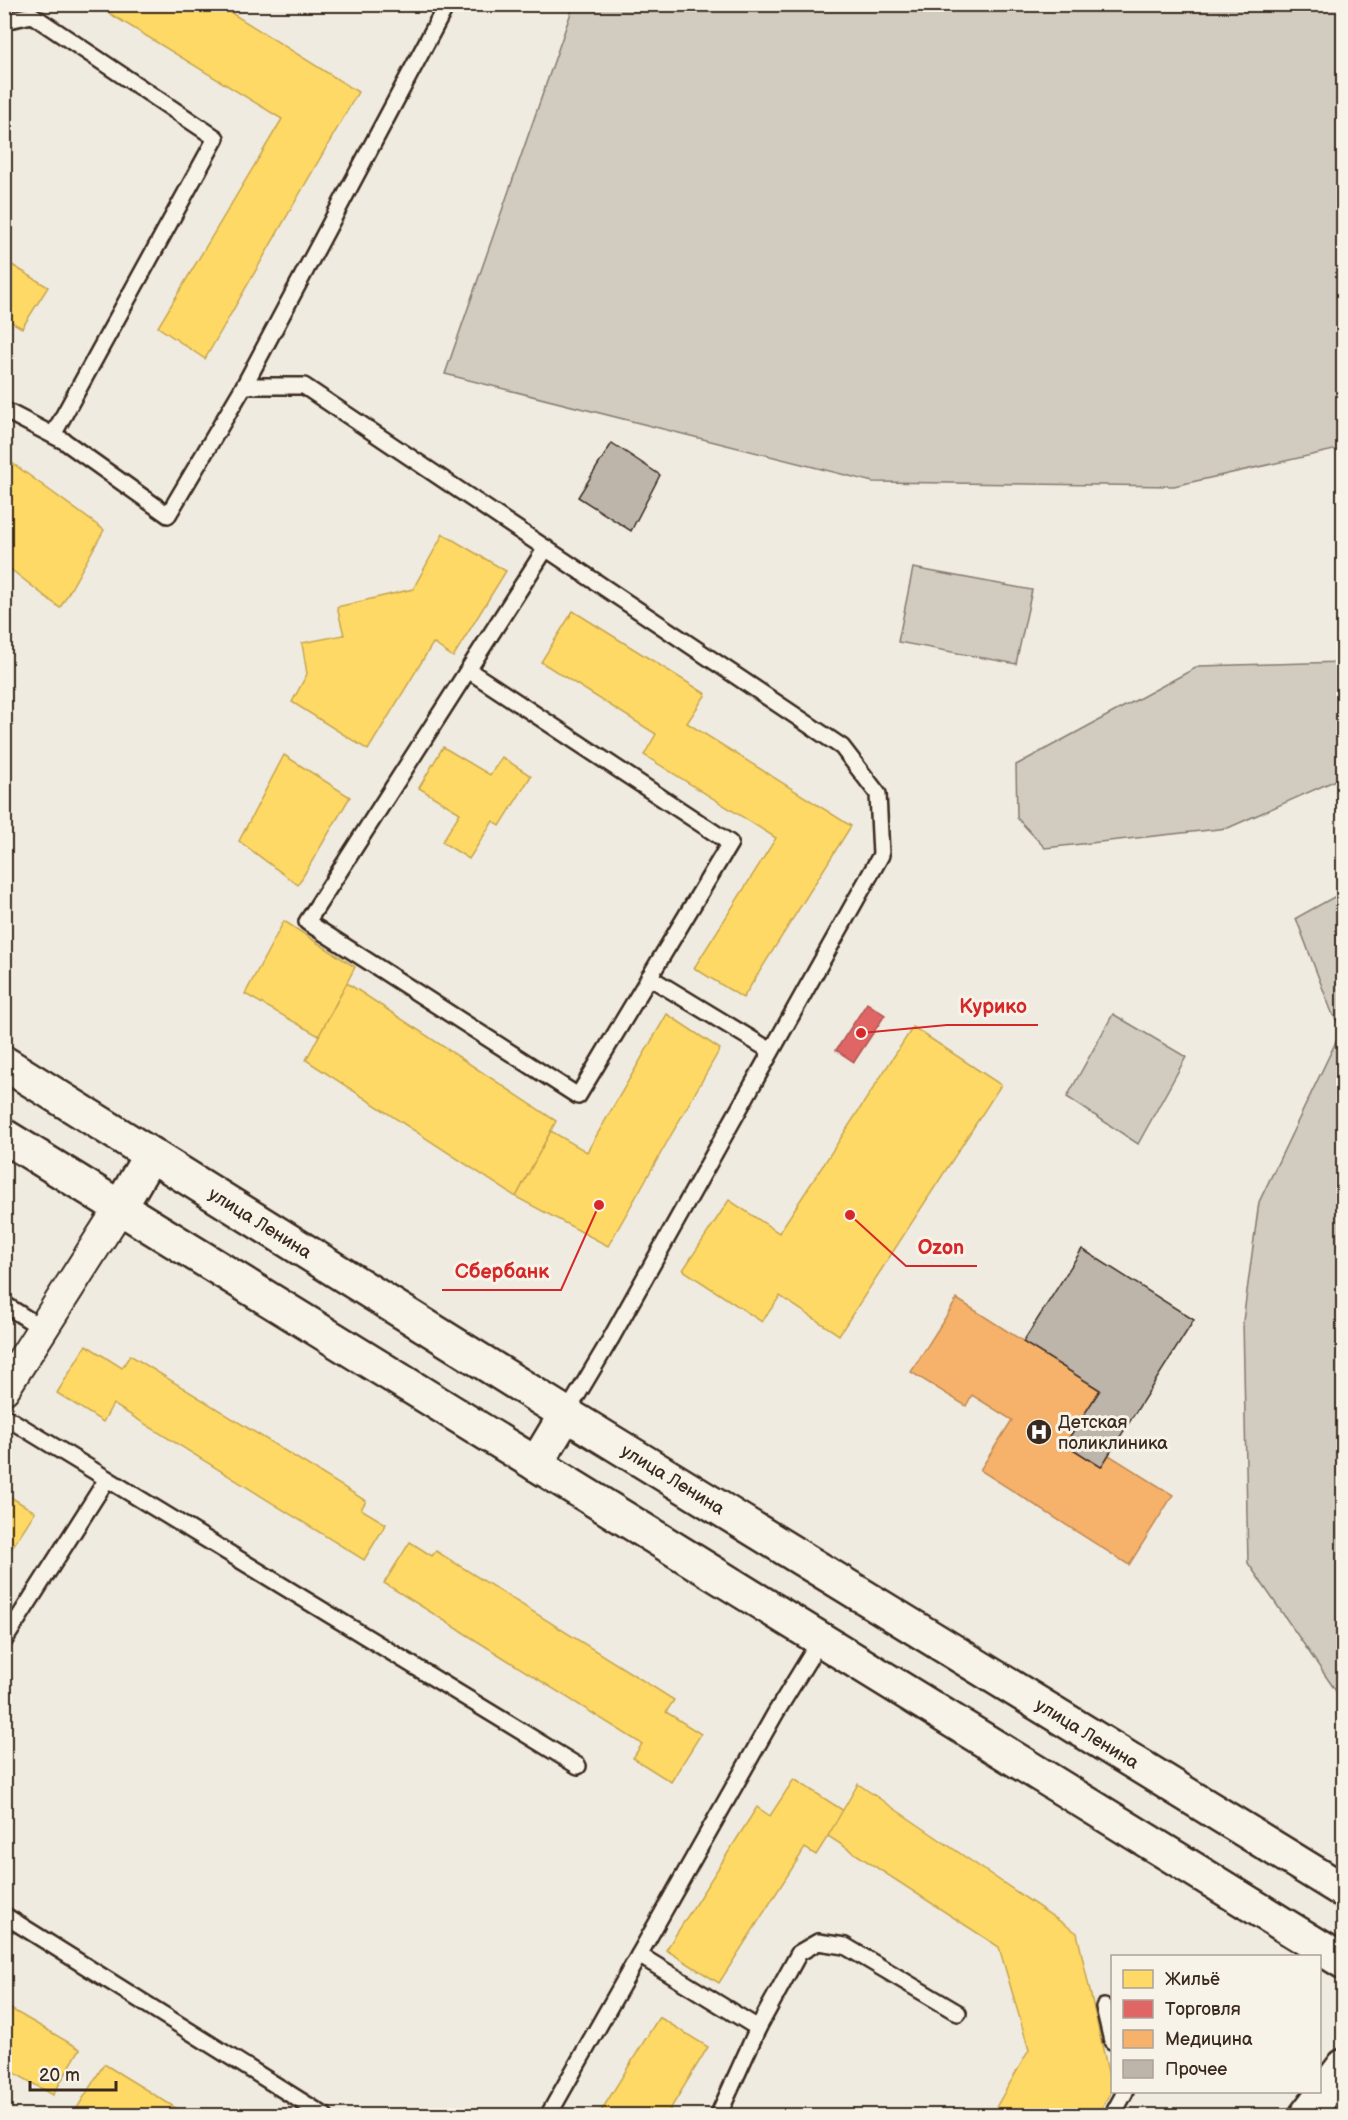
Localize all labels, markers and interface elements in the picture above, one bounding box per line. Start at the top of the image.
callout: Курико [947,987,1038,1025]
text: Курико [959,995,1027,1019]
street label: улица Ленина [205,1183,316,1263]
callout: Ozon [906,1228,977,1266]
text: Ozon [918,1236,964,1260]
callout: Сбербанк [442,1252,561,1290]
text: Сбербанк [455,1260,549,1284]
place label: Детская поликлиника [1058,1412,1168,1454]
hospital icon: Детская поликлиника [1024,1417,1054,1447]
street label: улица Ленина [617,1440,729,1519]
street label: улица Ленина [1032,1694,1143,1773]
legend [1111,1955,1321,2093]
text: Жильё [1165,1969,1220,1990]
text: Торговля [1165,1999,1241,2020]
text: Медицина [1165,2029,1253,2050]
scale bar [30,2054,116,2092]
text: Прочее [1165,2059,1227,2080]
text: 20 m [39,2065,80,2086]

